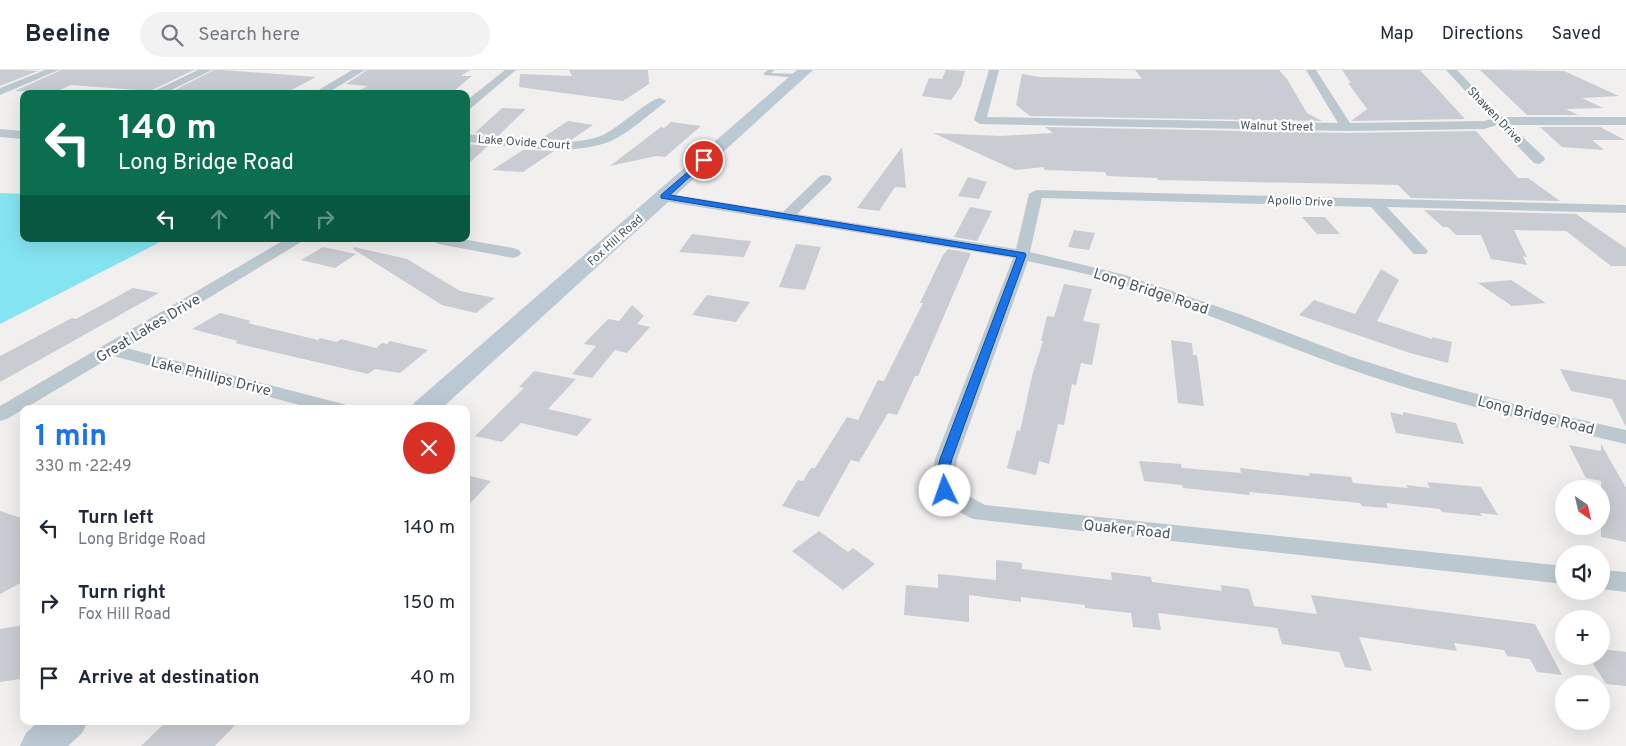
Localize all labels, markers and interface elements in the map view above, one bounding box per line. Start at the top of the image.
search box [140,12,490,57]
text: Beeline [25,20,110,50]
icon: search [158,21,186,49]
text: Search here [198,23,300,47]
text: Map [1380,23,1414,46]
text: Directions [1442,23,1524,46]
text: Saved [1552,23,1601,46]
street label: Shawen Drive [1463,84,1525,148]
text: 140 m [118,107,217,151]
icon: left [35,110,100,175]
street label: Walnut Street [1240,118,1314,136]
street label: Lake Ovide Court [477,132,571,154]
pin [683,139,725,181]
icon: arrive [690,146,718,174]
text: Long Bridge Road [118,150,294,177]
street label: Apollo Drive [1267,193,1333,211]
icon: left [152,205,180,233]
icon: ahead [205,205,233,233]
icon: ahead [258,205,286,233]
icon: right [311,205,339,233]
street label: Fox Hill Road [584,212,647,270]
street label: Long Bridge Road [1091,265,1210,320]
street label: Great Lakes Drive [93,291,204,368]
street label: Lake Phillips Drive [149,353,273,402]
street label: Long Bridge Road [1475,393,1596,440]
text: 1 min [35,419,107,456]
button: close [403,422,455,474]
text: 330 m · 22:49 [35,457,132,477]
position arrow [918,464,970,516]
north arrow [1555,480,1610,535]
map controls [1555,480,1610,730]
text: Turn left [78,506,154,530]
icon: left [35,514,63,542]
text: 140 m [404,516,455,540]
street label: Quaker Road [1082,516,1171,544]
text: Long Bridge Road [78,530,206,550]
button: sound [1555,545,1610,600]
text: Turn right [78,581,166,605]
icon: right [35,589,63,617]
text: 150 m [403,591,455,615]
text: Fox Hill Road [78,605,171,625]
button: + [1555,610,1610,665]
icon: arrive [35,664,63,692]
text: Arrive at destination [78,666,259,690]
text: 40 m [410,666,455,690]
button: − [1555,675,1610,730]

